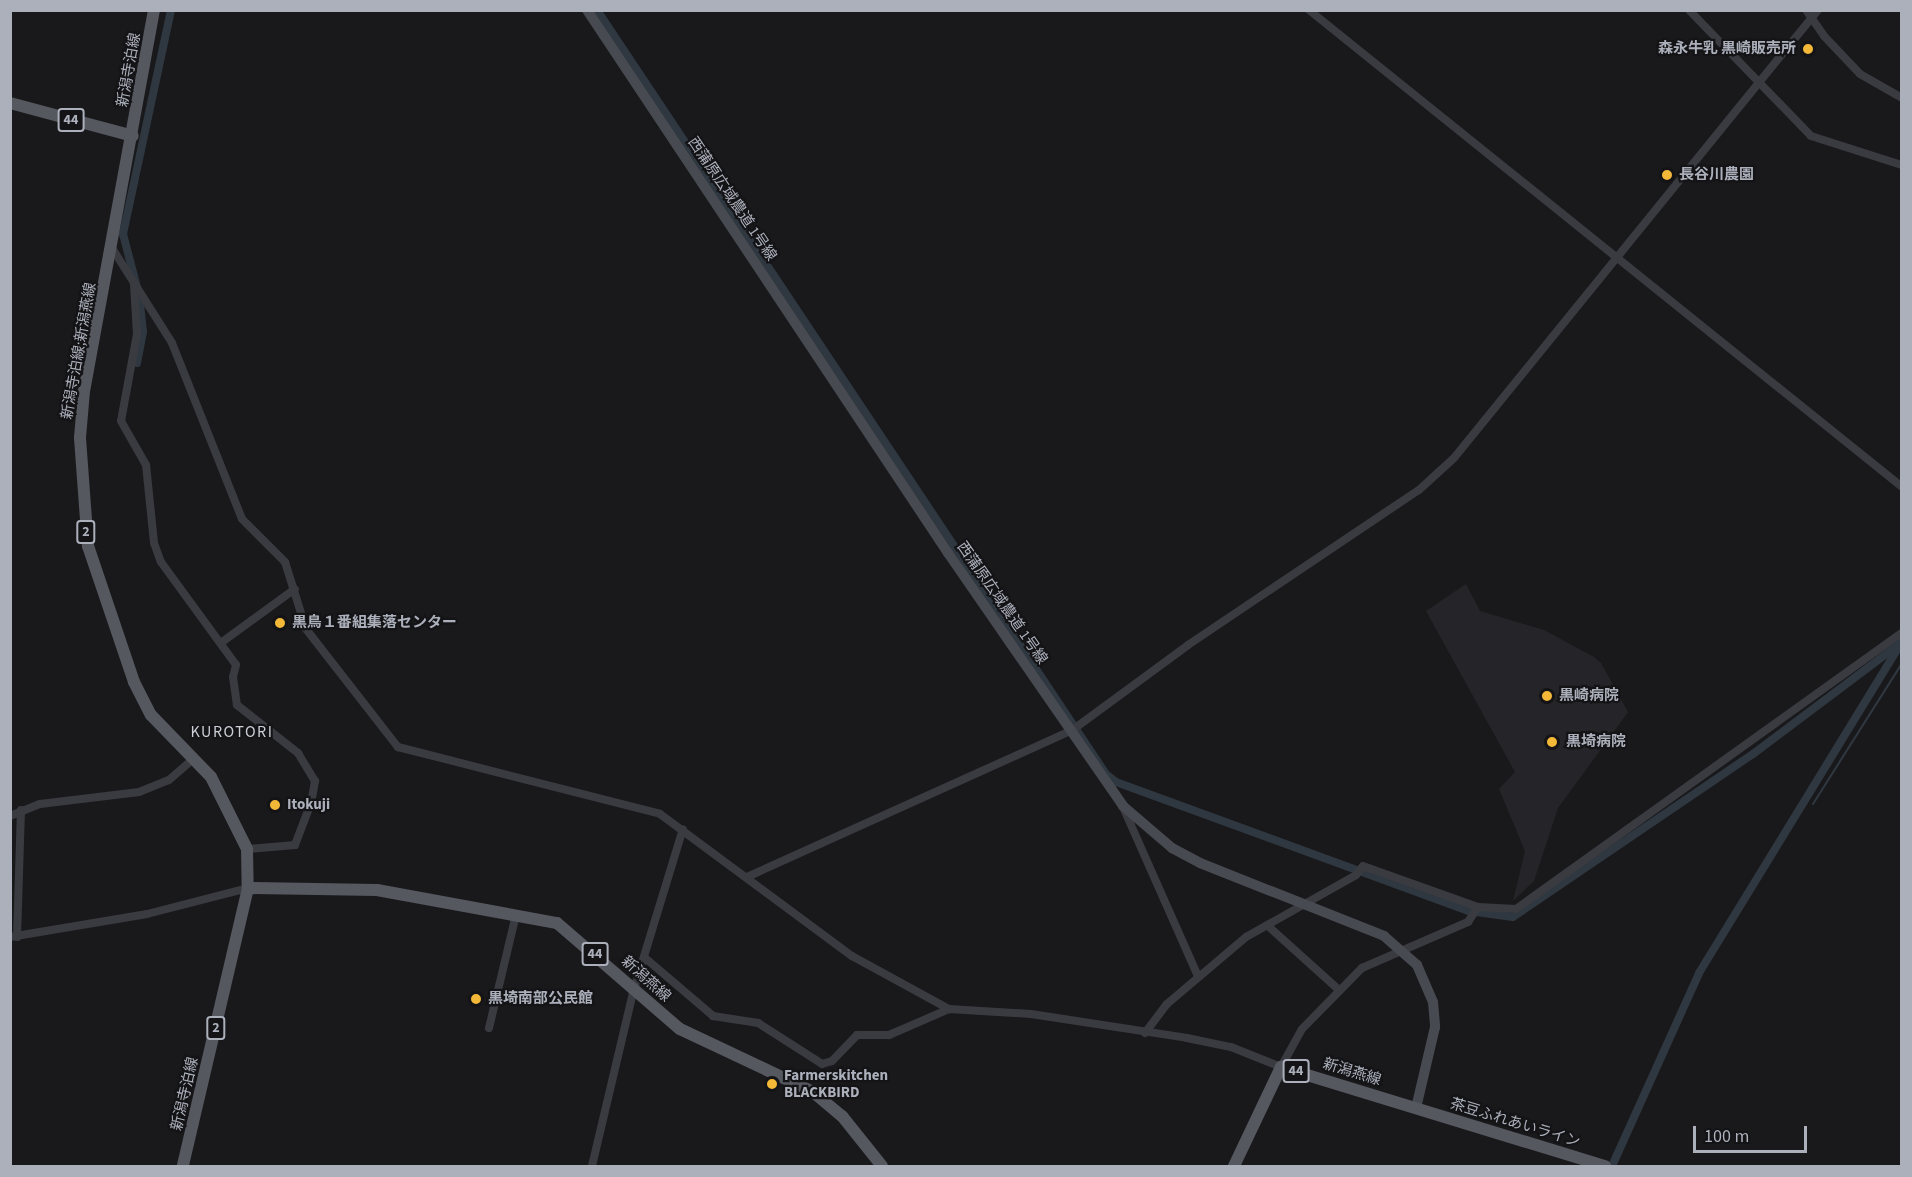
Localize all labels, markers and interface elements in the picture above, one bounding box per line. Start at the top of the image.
street label: 新潟寺泊線 [114,32,144,108]
place label: 森永牛乳 黒崎販売所 [1658,40,1796,58]
marker: 森永牛乳 黒崎販売所 [1801,42,1815,56]
road number: 44 [58,109,84,131]
street label: 西蒲原広域農道 1号線 [684,134,780,264]
place label: 長谷川農園 [1679,166,1754,184]
marker: 長谷川農園 [1660,168,1674,182]
street label: 新潟寺泊線;新潟燕線 [58,281,100,421]
road number: 2 [76,521,97,543]
street label: 西蒲原広域農道 1号線 [953,538,1051,668]
place label: 黒鳥１番組集落センター [292,614,457,632]
marker: 黒鳥１番組集落センター [273,616,287,630]
place label: 黒崎病院 [1559,687,1619,705]
marker: 黒崎病院 [1540,689,1554,703]
district label: KUROTORI [191,722,273,742]
marker: 黒埼病院 [1543,733,1561,751]
place label: 黒埼病院 [1566,733,1626,751]
place label: Itokuji [287,796,330,814]
marker: Itokuji [268,798,282,812]
road number: 44 [582,943,608,965]
street label: 新潟燕線 [618,952,674,1006]
place label: 黒埼南部公民館 [488,990,593,1008]
marker: 黒埼南部公民館 [469,992,483,1006]
road number: 2 [206,1017,226,1039]
street label: 新潟寺泊線 [168,1055,202,1133]
street label: 新潟燕線 [1321,1055,1383,1089]
road number: 44 [1282,1060,1310,1082]
place label: Farmerskitchen BLACKBIRD [784,1066,888,1101]
marker: Farmerskitchen BLACKBIRD [765,1077,779,1091]
street label: 茶豆ふれあいライン [1448,1095,1582,1151]
scale bar [1696,1114,1810,1152]
text: 100 m [1704,1124,1749,1149]

